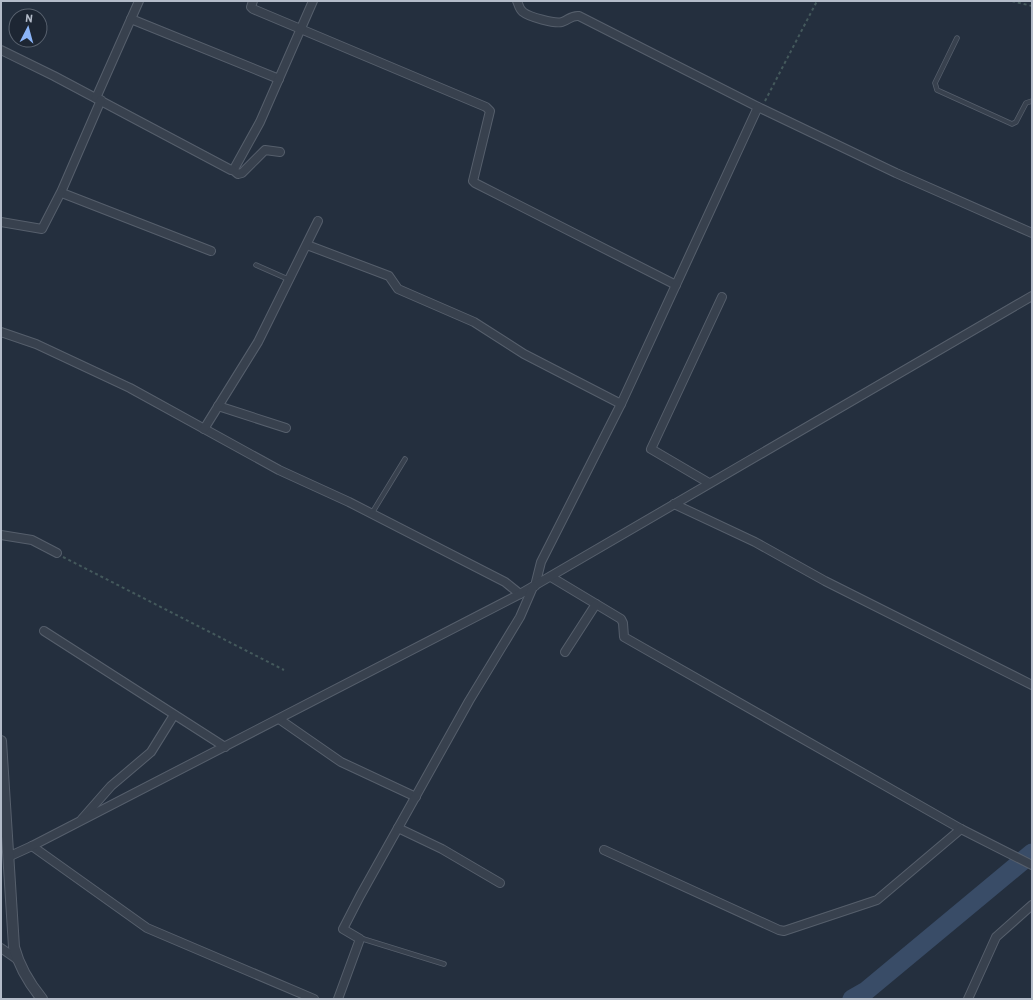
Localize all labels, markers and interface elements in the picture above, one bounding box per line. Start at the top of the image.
north arrow [8,8,48,48]
text: N [25,11,33,24]

